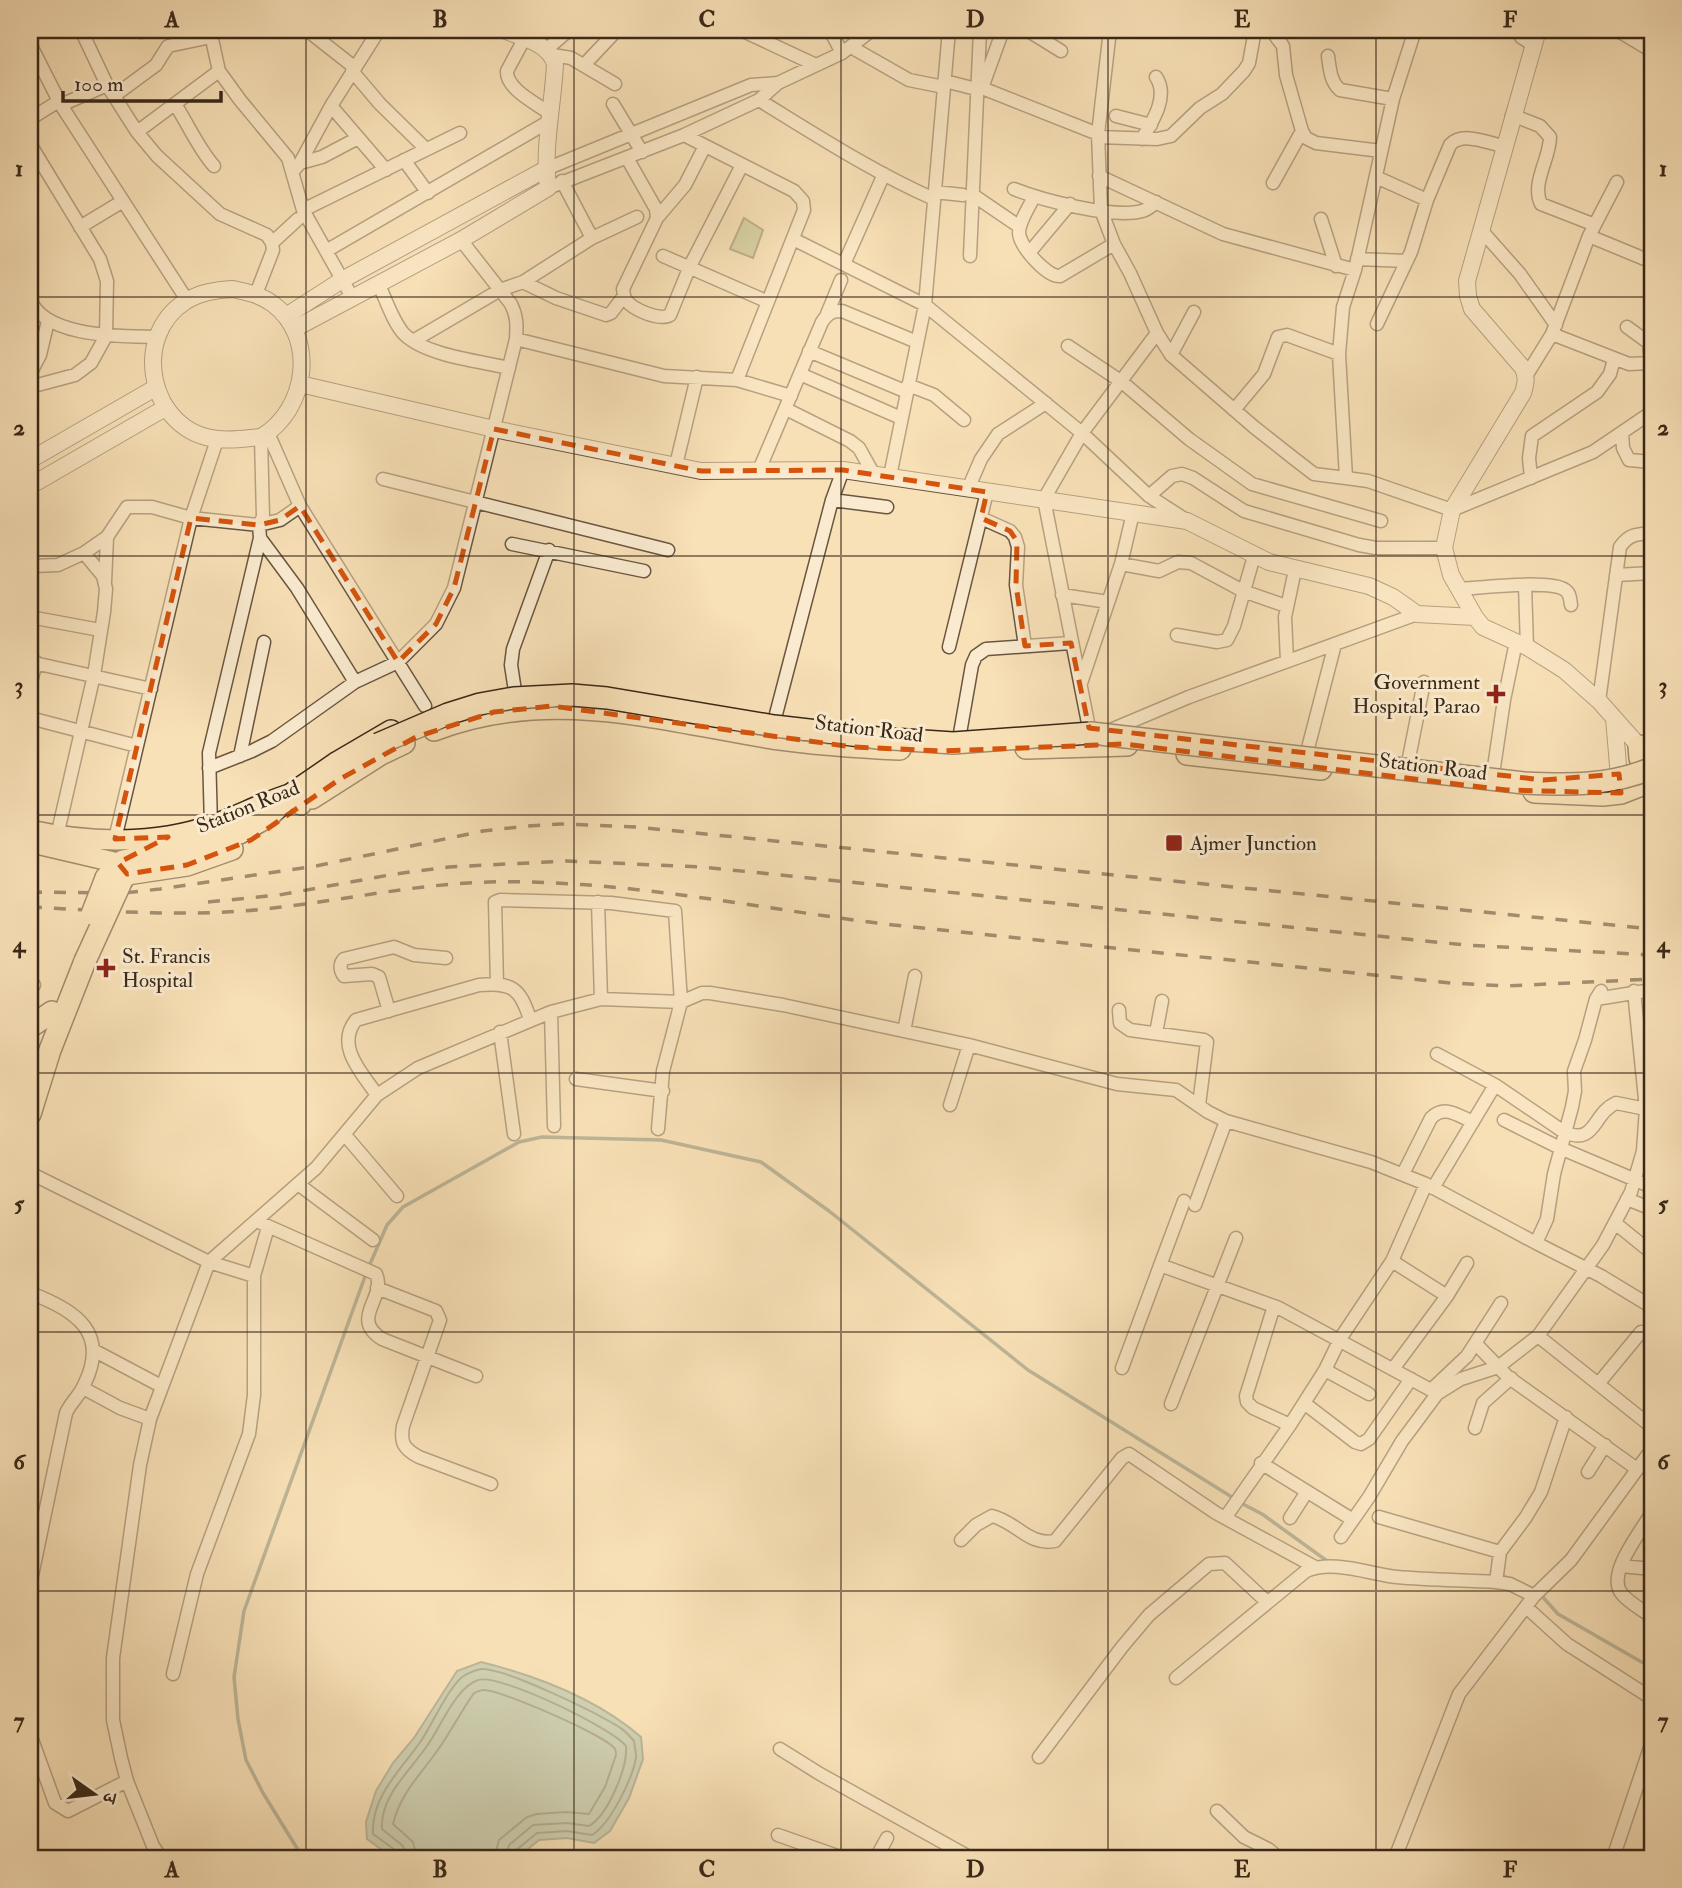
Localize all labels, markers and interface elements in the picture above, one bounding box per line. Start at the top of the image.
text: A [164,5,180,34]
text: B [432,5,448,34]
text: C [699,5,715,34]
text: D [966,5,984,34]
text: E [1234,5,1251,34]
text: F [1503,5,1518,34]
scale bar [63,60,220,104]
text: 100 m [74,71,124,98]
text: 1 [15,154,23,183]
text: 1 [1659,154,1667,183]
text: 2 [13,413,25,442]
text: 2 [1657,413,1669,442]
place label: Government Hospital, Parao [1353,669,1480,720]
text: 3 [15,671,23,700]
text: 3 [1659,671,1667,700]
marker: Government Hospital, Parao [1486,684,1506,704]
street label: Station Road [813,709,925,749]
street label: Station Road [1377,747,1489,787]
street label: Station Road [193,774,304,840]
place label: Ajmer Junction [1189,830,1317,857]
marker: Ajmer Junction [1164,833,1184,853]
text: 4 [12,930,27,959]
text: 4 [1656,930,1671,959]
place label: St. Francis Hospital [122,943,210,994]
marker: St. Francis Hospital [96,958,116,978]
text: 5 [14,1189,25,1218]
text: 5 [1658,1189,1669,1218]
text: 6 [13,1447,27,1476]
text: 6 [1657,1447,1671,1476]
text: 7 [14,1706,25,1735]
text: 7 [1658,1706,1669,1735]
north arrow [60,1758,130,1828]
text: उ [96,1788,123,1807]
text: A [164,1855,180,1884]
text: B [432,1855,448,1884]
text: C [699,1855,715,1884]
text: D [966,1855,984,1884]
text: E [1234,1855,1251,1884]
text: F [1503,1855,1518,1884]

